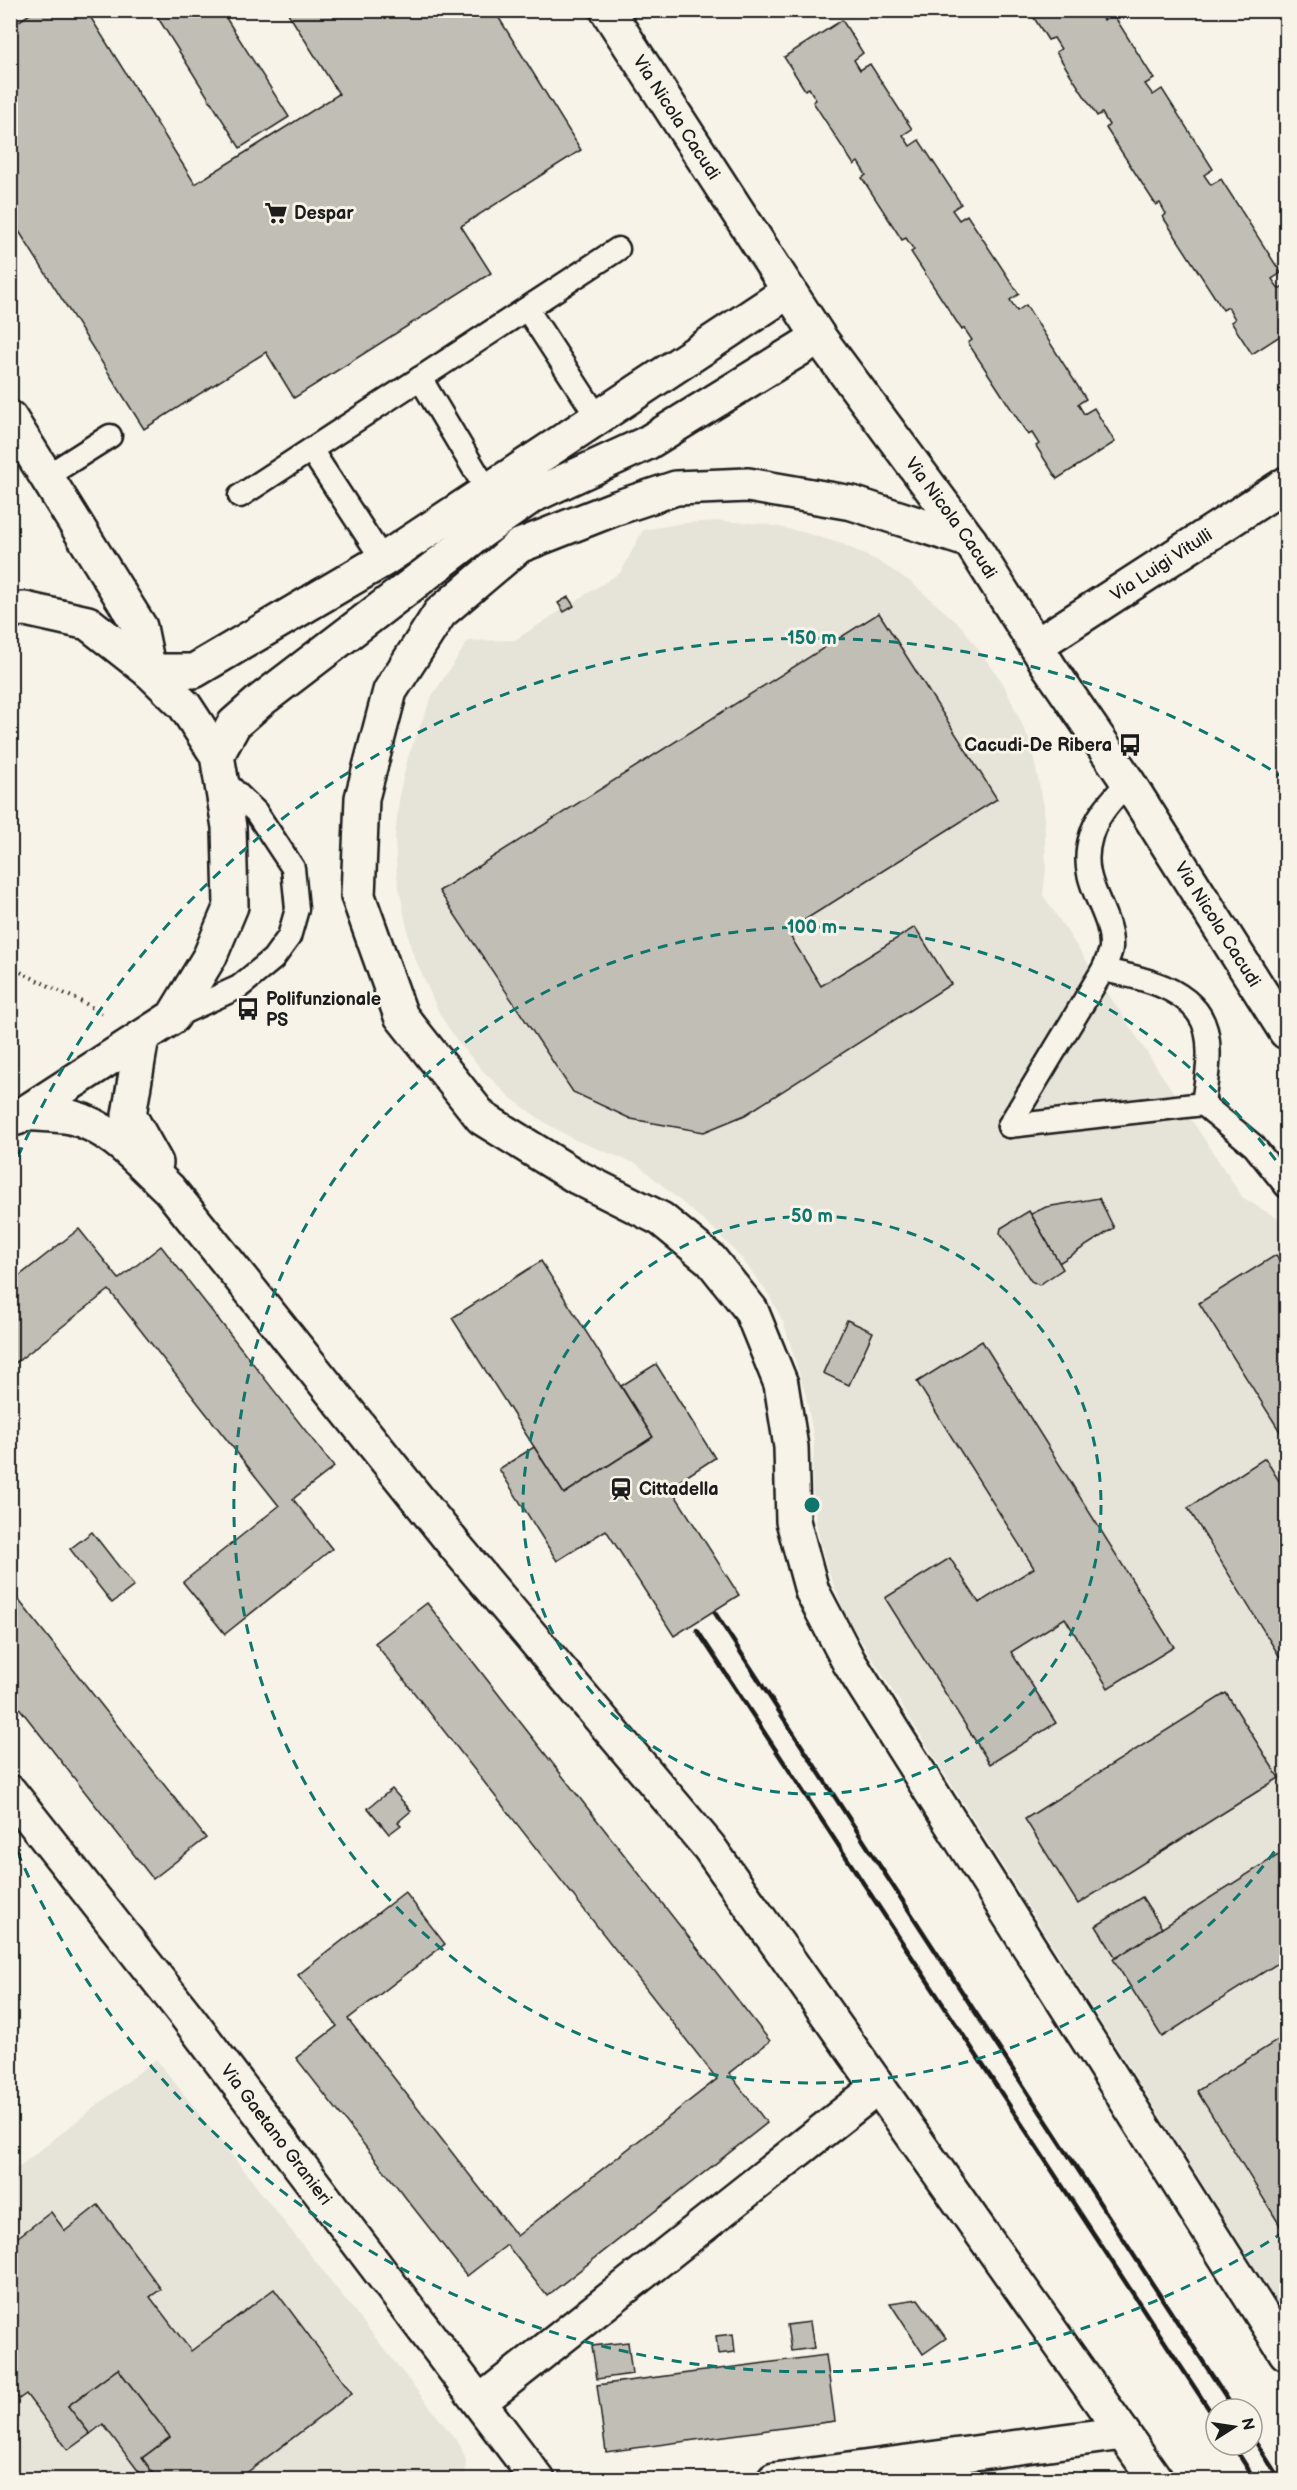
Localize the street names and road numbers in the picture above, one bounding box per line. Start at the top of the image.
street label: Via Nicola Cacudi [629,51,725,184]
street label: Via Nicola Cacudi [901,453,1002,583]
street label: Via Luigi Vitulli [1106,524,1216,605]
street label: Via Nicola Cacudi [1171,858,1265,991]
street label: Via Gaetano Granieri [216,2060,336,2209]

